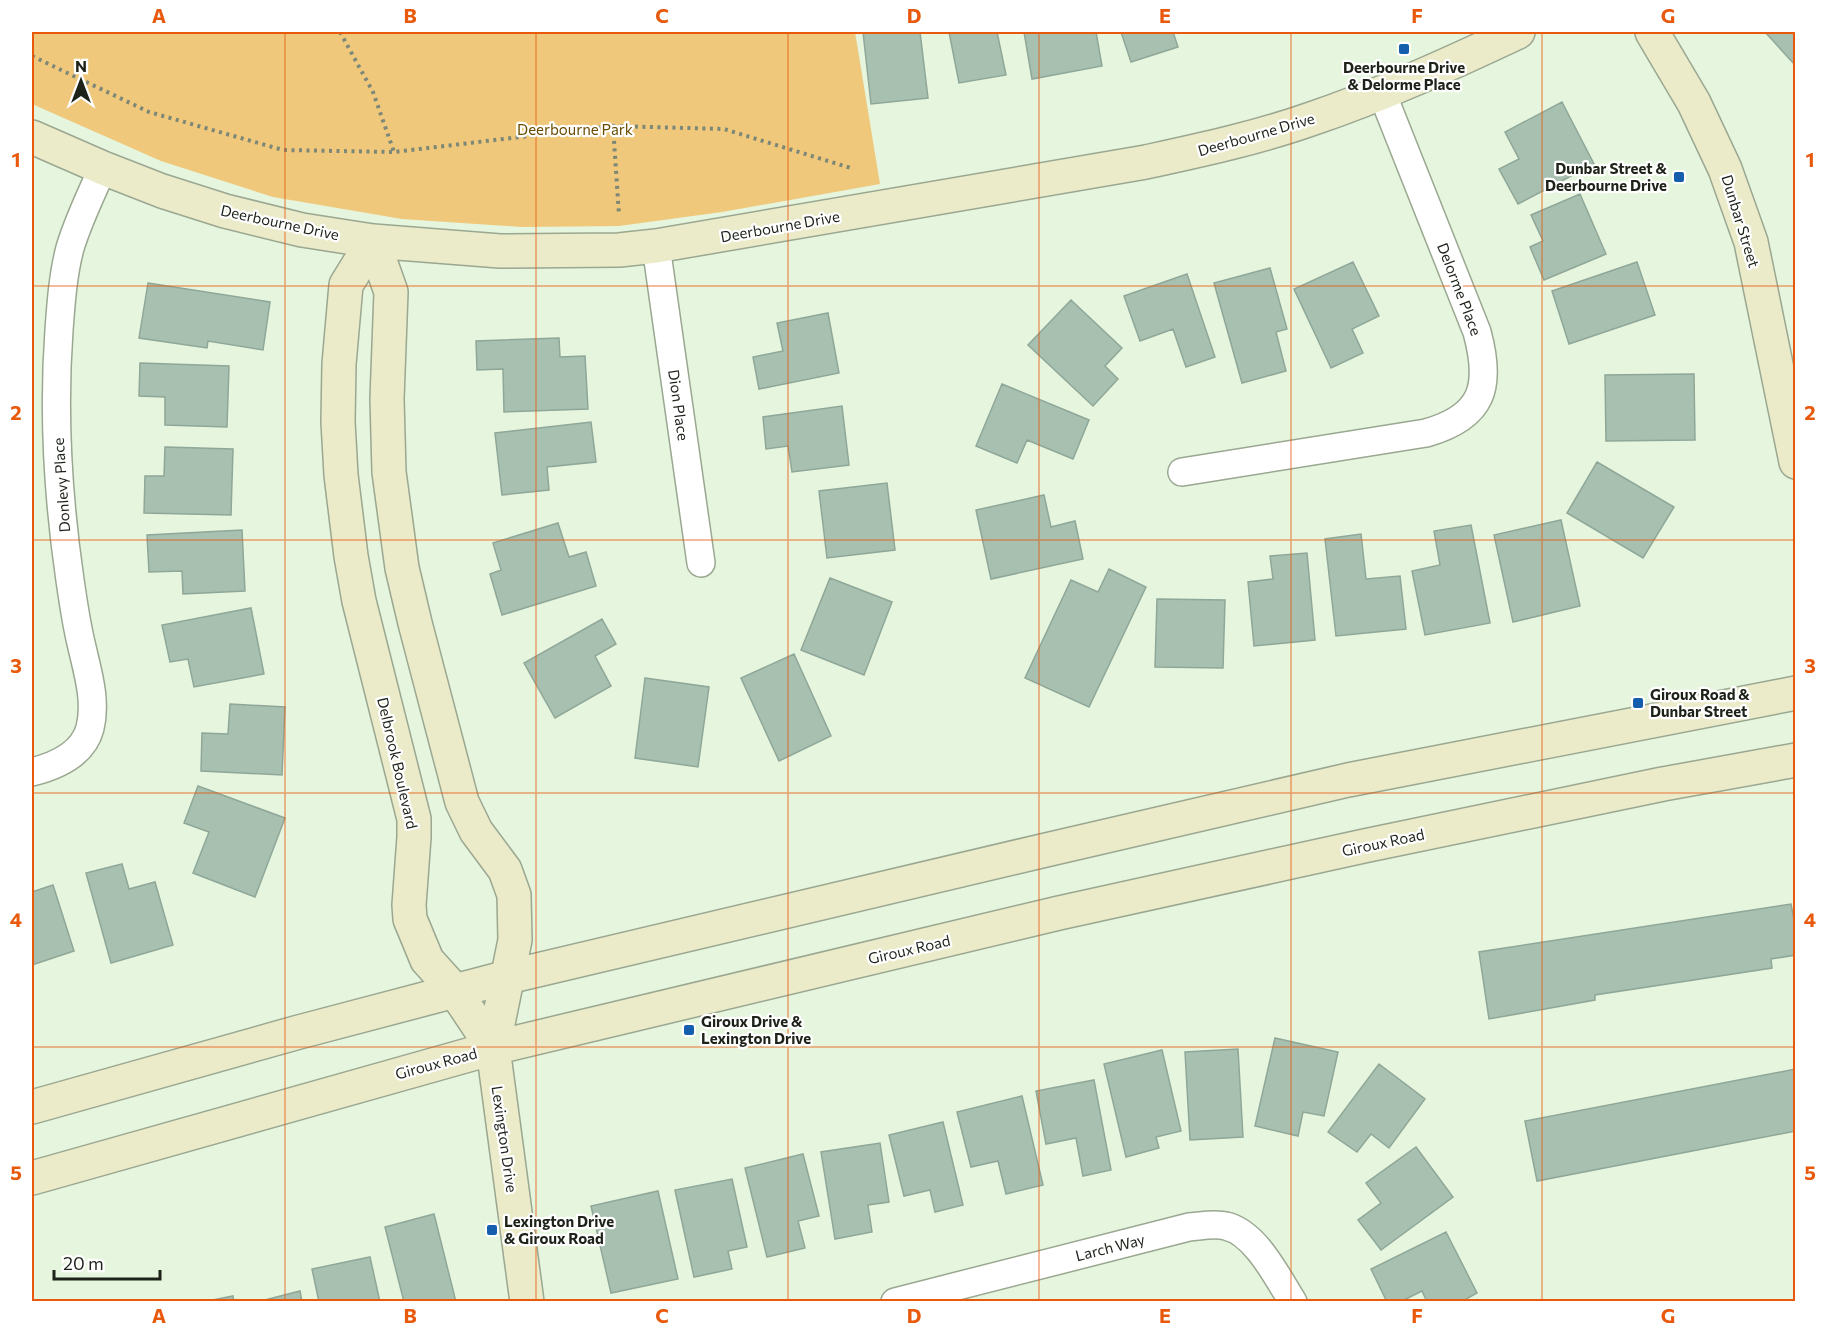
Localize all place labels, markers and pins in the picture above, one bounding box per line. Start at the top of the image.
marker: Deerbourne Drive & Delorme Place [1397,42,1411,56]
place label: Deerbourne Drive & Delorme Place [1343,58,1465,93]
place label: Dunbar Street & Deerbourne Drive [1545,159,1668,194]
marker: Dunbar Street & Deerbourne Drive [1672,170,1686,184]
place label: Giroux Road & Dunbar Street [1650,685,1750,720]
marker: Giroux Road & Dunbar Street [1631,696,1645,710]
place label: Giroux Drive & Lexington Drive [701,1012,811,1047]
marker: Giroux Drive & Lexington Drive [682,1023,696,1037]
place label: Lexington Drive & Giroux Road [504,1212,614,1247]
marker: Lexington Drive & Giroux Road [485,1223,499,1237]

